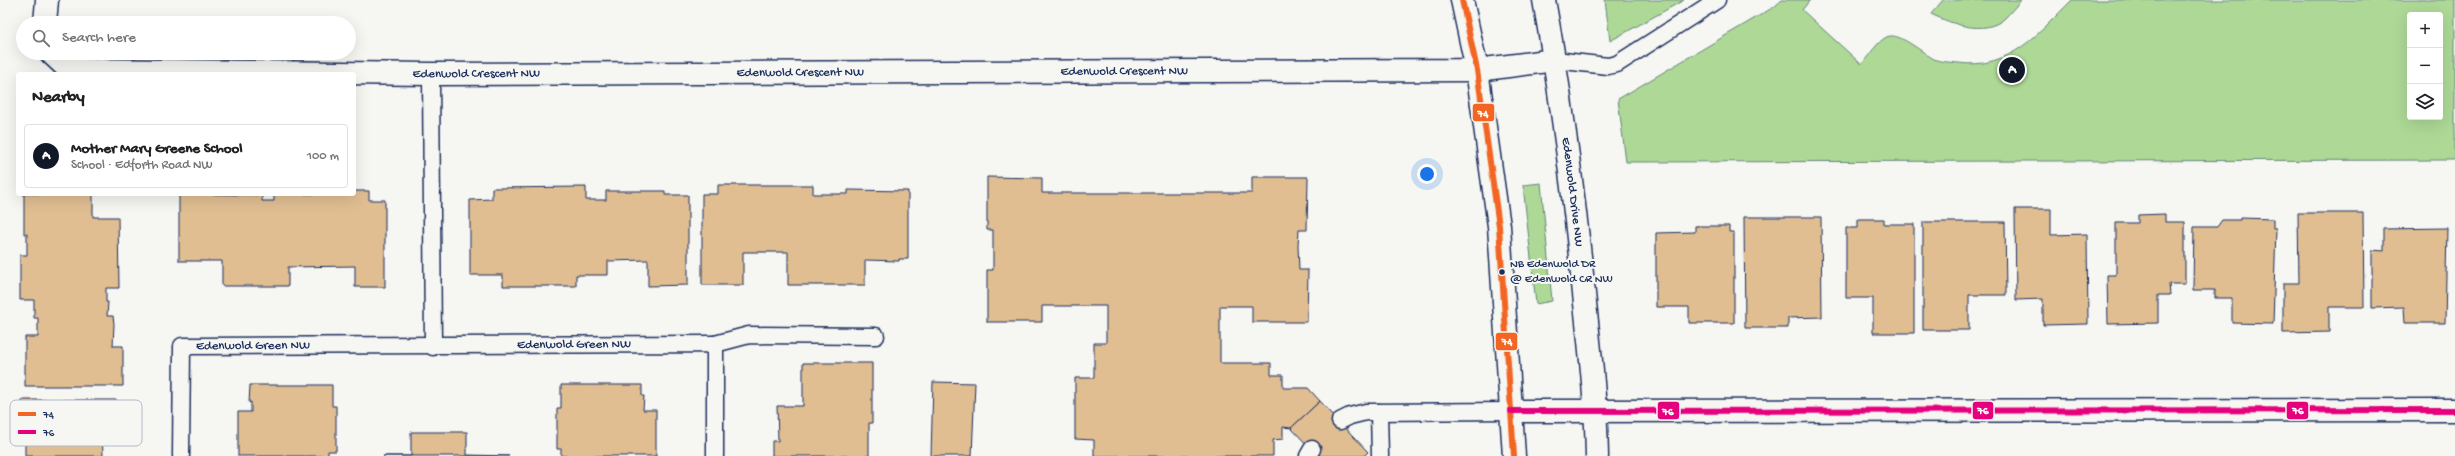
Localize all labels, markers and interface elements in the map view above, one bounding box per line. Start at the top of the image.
map controls [2407,12,2443,120]
button: + [2407,12,2443,48]
search box [16,16,356,60]
icon: search [30,27,52,49]
text: Search here [62,29,136,47]
button: − [2407,48,2443,84]
pin: A [1999,55,2025,85]
street label: Edenwold Crescent NW [1060,64,1188,79]
street label: Edenwold Crescent NW [736,65,864,80]
street label: Edenwold Crescent NW [412,66,540,82]
button: layers [2407,84,2443,120]
text: Nearby [32,88,85,108]
line badge: 74 [1472,103,1495,122]
text: 74 [1477,109,1489,121]
street label: Edenwold Drive NW [1558,136,1586,247]
text: Mother Mary Greene School [71,140,243,158]
text: A [42,149,50,164]
text: 100 m [307,149,339,164]
text: School · Edforth Road NW [71,158,212,173]
your location [1417,164,1437,184]
place label: NB Edenwold DR @ Edenwold CR NW [1510,258,1613,287]
marker: NB Edenwold DR @ Edenwold CR NW [1497,267,1507,277]
line badge: 74 [1495,332,1518,351]
street label: Edenwold Green NW [517,337,631,352]
text: 74 [1501,337,1513,349]
street label: Edenwold Green NW [196,338,310,353]
legend [10,400,142,446]
line badge: 76 [1657,401,1680,420]
line badge: 76 [1972,401,1994,420]
line badge: 76 [2286,401,2309,420]
text: 76 [1976,406,1989,418]
text: 76 [2291,406,2304,418]
text: 76 [1661,407,1674,419]
text: 74 [42,410,55,422]
text: 76 [42,428,55,440]

